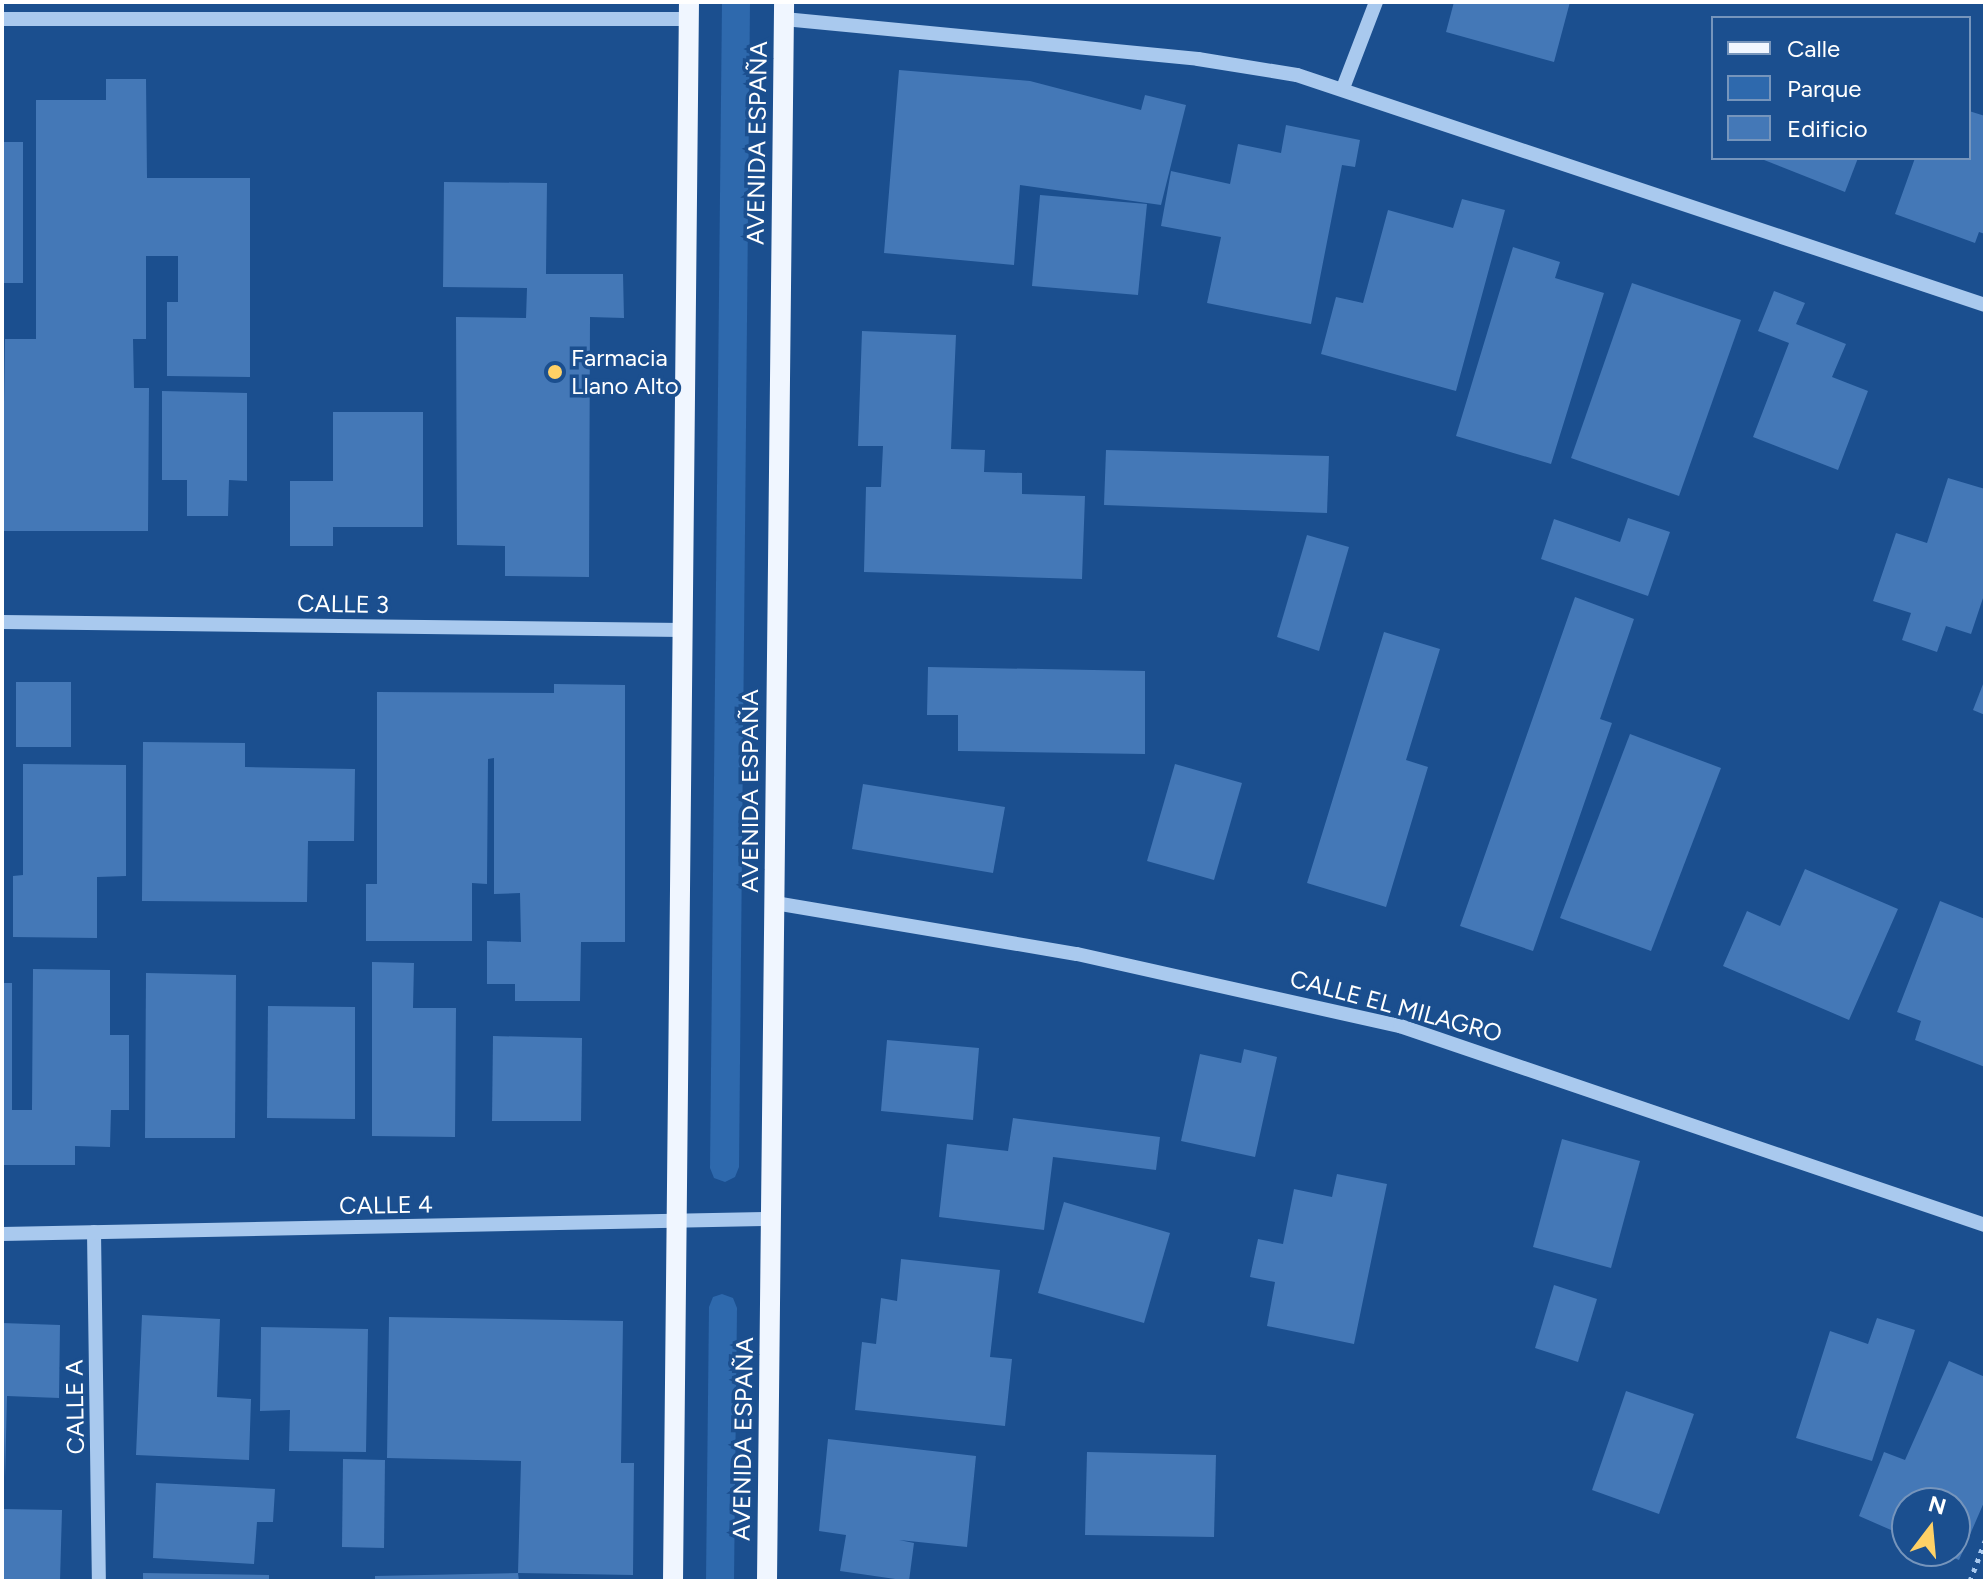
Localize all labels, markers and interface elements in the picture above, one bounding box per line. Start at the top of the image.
legend [1711,16,1971,160]
text: Calle [1787,34,1840,63]
street label: AVENIDA ESPAÑA [741,41,773,245]
text: Parque [1787,74,1861,103]
text: Edificio [1787,114,1868,143]
place label: Farmacia Llano Alto [571,344,679,400]
marker: Farmacia Llano Alto [546,363,564,381]
street label: CALLE 3 [297,589,389,619]
street label: AVENIDA ESPAÑA [736,689,764,893]
street label: CALLE EL MILAGRO [1287,964,1505,1048]
street label: CALLE 4 [339,1190,433,1220]
street label: AVENIDA ESPAÑA [727,1337,759,1541]
street label: CALLE A [60,1359,90,1455]
north arrow [1891,1487,1971,1567]
text: N [1925,1490,1949,1521]

